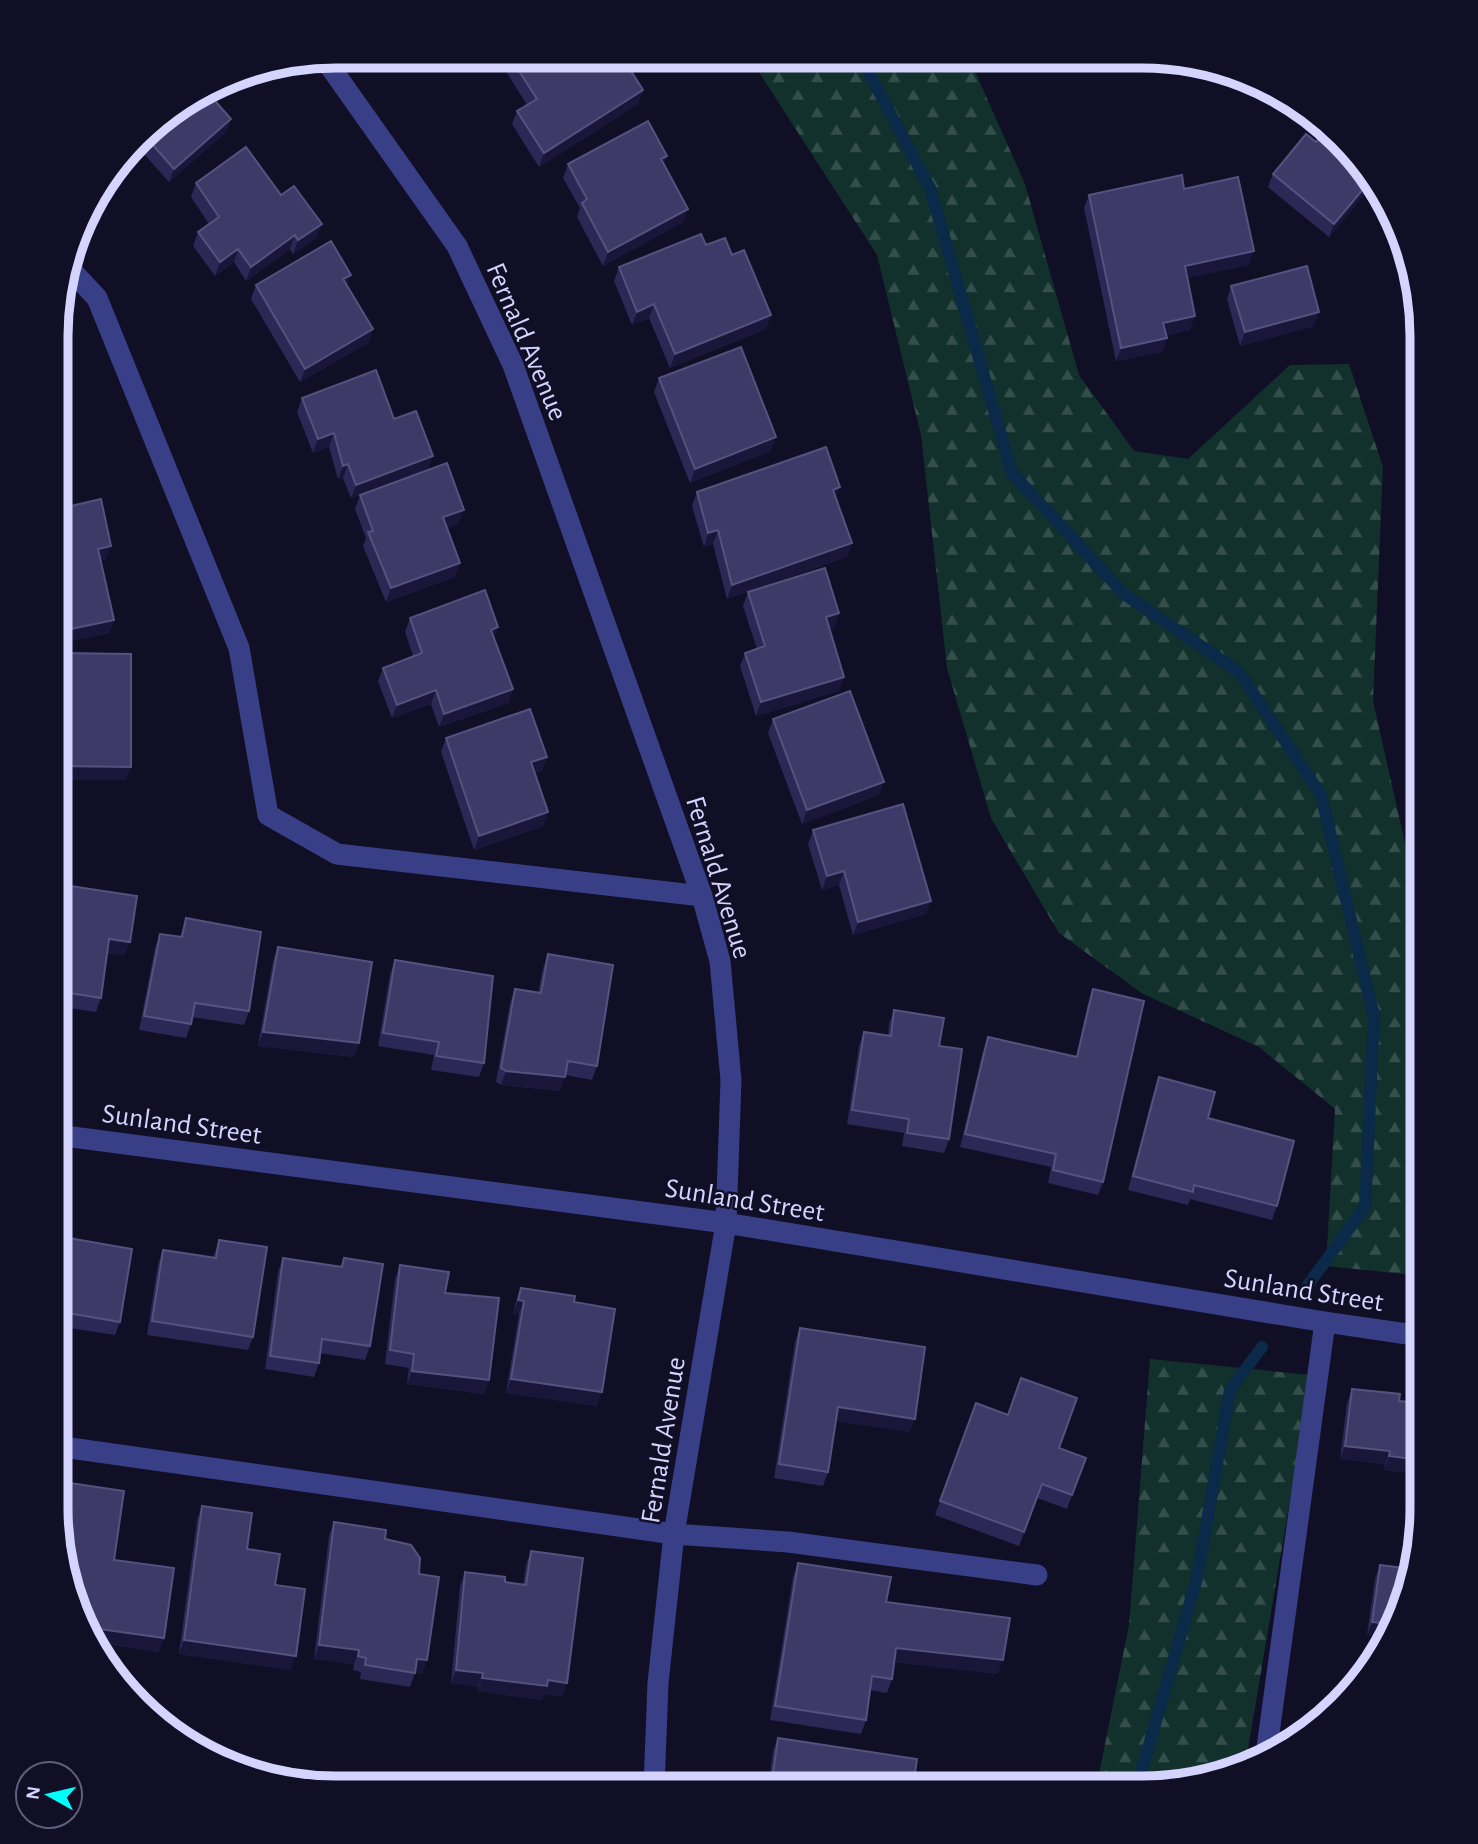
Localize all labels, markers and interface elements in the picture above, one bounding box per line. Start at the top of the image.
street label: Fernald Avenue [480,259,572,425]
street label: Fernald Avenue [680,793,756,962]
street label: Sunland Street [100,1100,263,1150]
street label: Sunland Street [663,1175,826,1227]
street label: Sunland Street [1222,1265,1385,1317]
street label: Fernald Avenue [637,1355,691,1526]
north arrow [14,1760,84,1830]
text: N [23,1785,44,1801]

